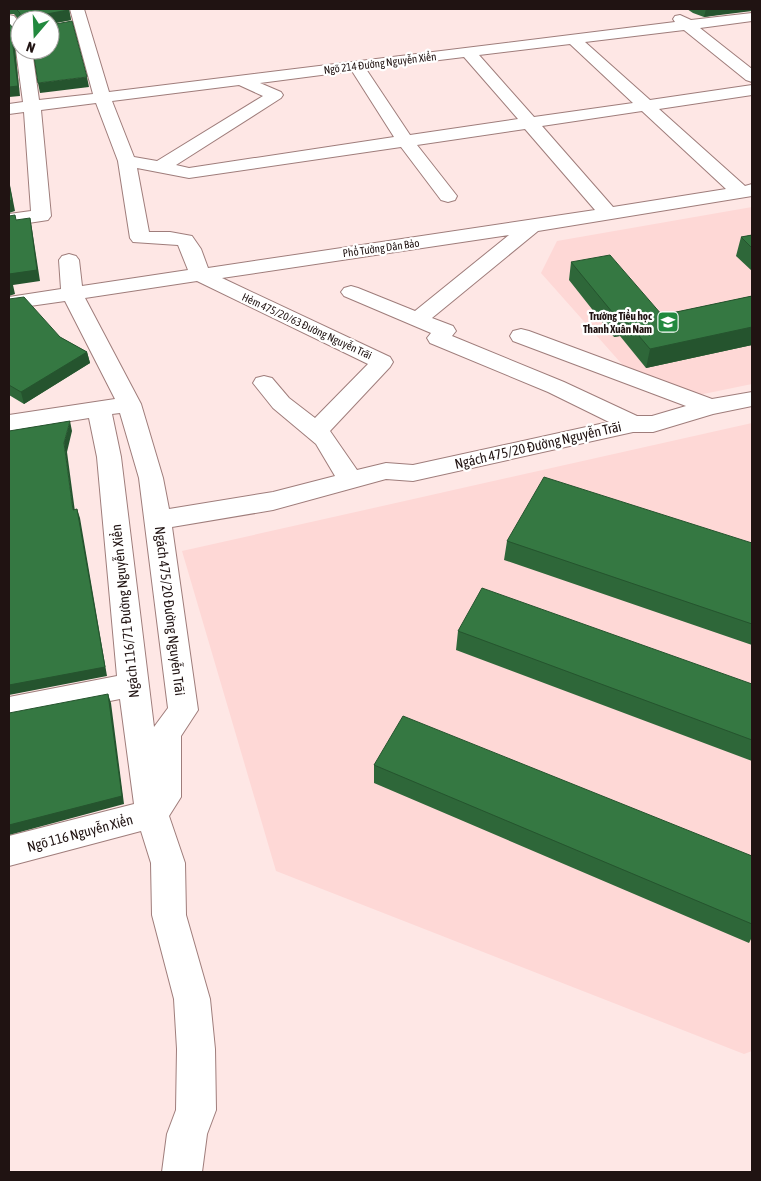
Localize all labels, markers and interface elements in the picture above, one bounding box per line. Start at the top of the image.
north arrow [10,10,60,60]
text: N [24,38,37,56]
street label: Ngõ 214 Đường Nguyễn Xiển [323,49,437,76]
street label: Phố Tưởng Dân Bảo [342,237,420,259]
street label: Hẻm 475/20/63 Đường Nguyễn Trãi [240,291,374,361]
place label: Trường Tiểu học Thanh Xuân Nam [583,309,653,335]
school or university icon: Trường Tiểu học Thanh Xuân Nam [656,310,680,334]
street label: Ngách 475/20 Đường Nguyễn Trãi [453,418,623,472]
street label: Ngách 116/71 Đường Nguyễn Xiển [107,524,142,699]
street label: Ngách 475/20 Đường Nguyễn Trãi [152,525,188,697]
street label: Ngõ 116 Nguyễn Xiển [25,810,135,855]

